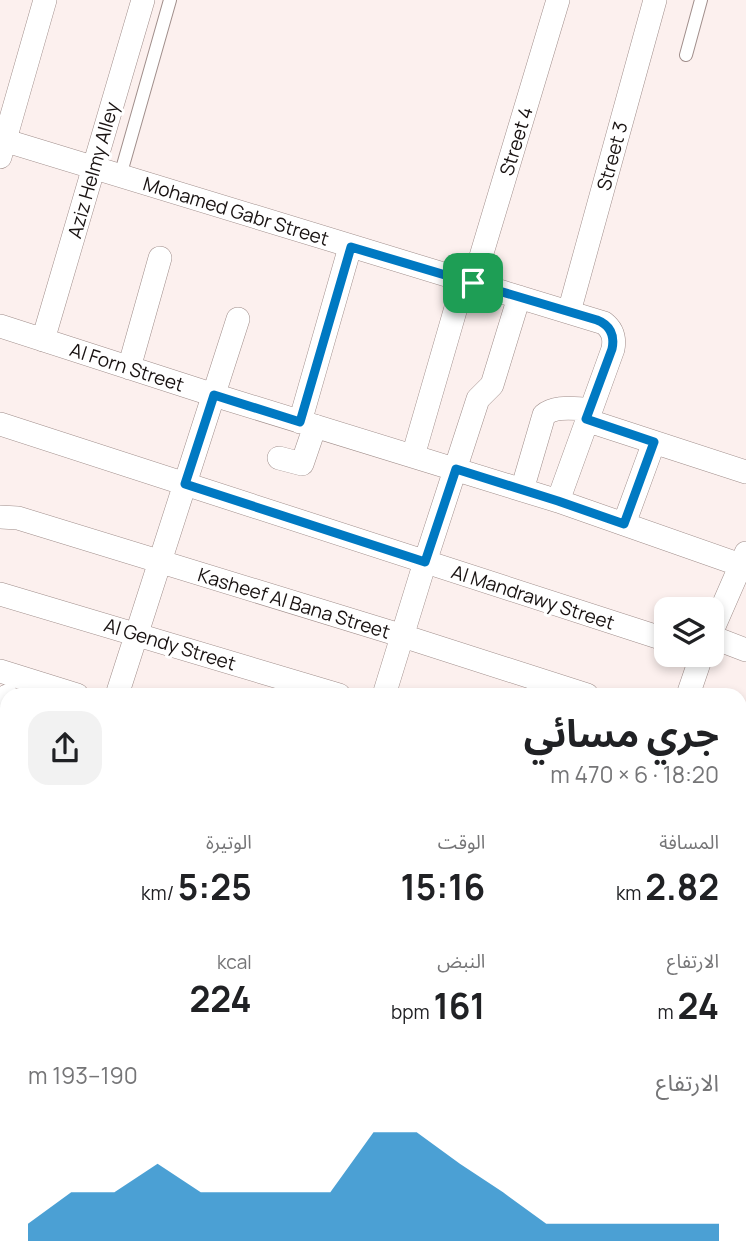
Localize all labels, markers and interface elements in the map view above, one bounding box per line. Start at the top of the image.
street label: Aziz Helmy Alley [61,99,125,241]
street label: Street 4 [493,103,539,179]
street label: Street 3 [590,119,634,193]
street label: Mohamed Gabr Street [140,170,332,252]
pin [443,253,503,313]
icon: arrive [454,264,492,302]
street label: Al Forn Street [67,336,187,398]
street label: Al Mandrawy Street [448,558,618,636]
street label: Kasheef Al Bana Street [195,561,393,645]
map controls [654,597,724,667]
button: layers [654,597,724,667]
street label: Al Gendy Street [101,612,239,676]
text: جري مسائي [524,706,719,758]
button: share [28,711,102,785]
text: 18:20 · 6 × 470 m [550,758,719,790]
text: الوتيرة [206,829,252,855]
text: الوقت [438,829,485,855]
text: المسافة [659,829,719,855]
text: 5:25 [178,863,252,911]
text: 15:16 [400,863,485,911]
text: 2.82 [645,863,719,911]
text: /km [141,880,178,906]
text: km [616,880,645,906]
text: النبض [437,948,485,974]
text: الارتفاع [667,948,719,974]
text: kcal [217,949,252,975]
text: 224 [189,975,252,1023]
text: 161 [433,982,485,1030]
text: 24 [678,982,719,1030]
text: bpm [391,999,433,1025]
text: m [658,999,678,1025]
text: 190–193 m [28,1059,138,1091]
text: الارتفاع [656,1066,719,1098]

